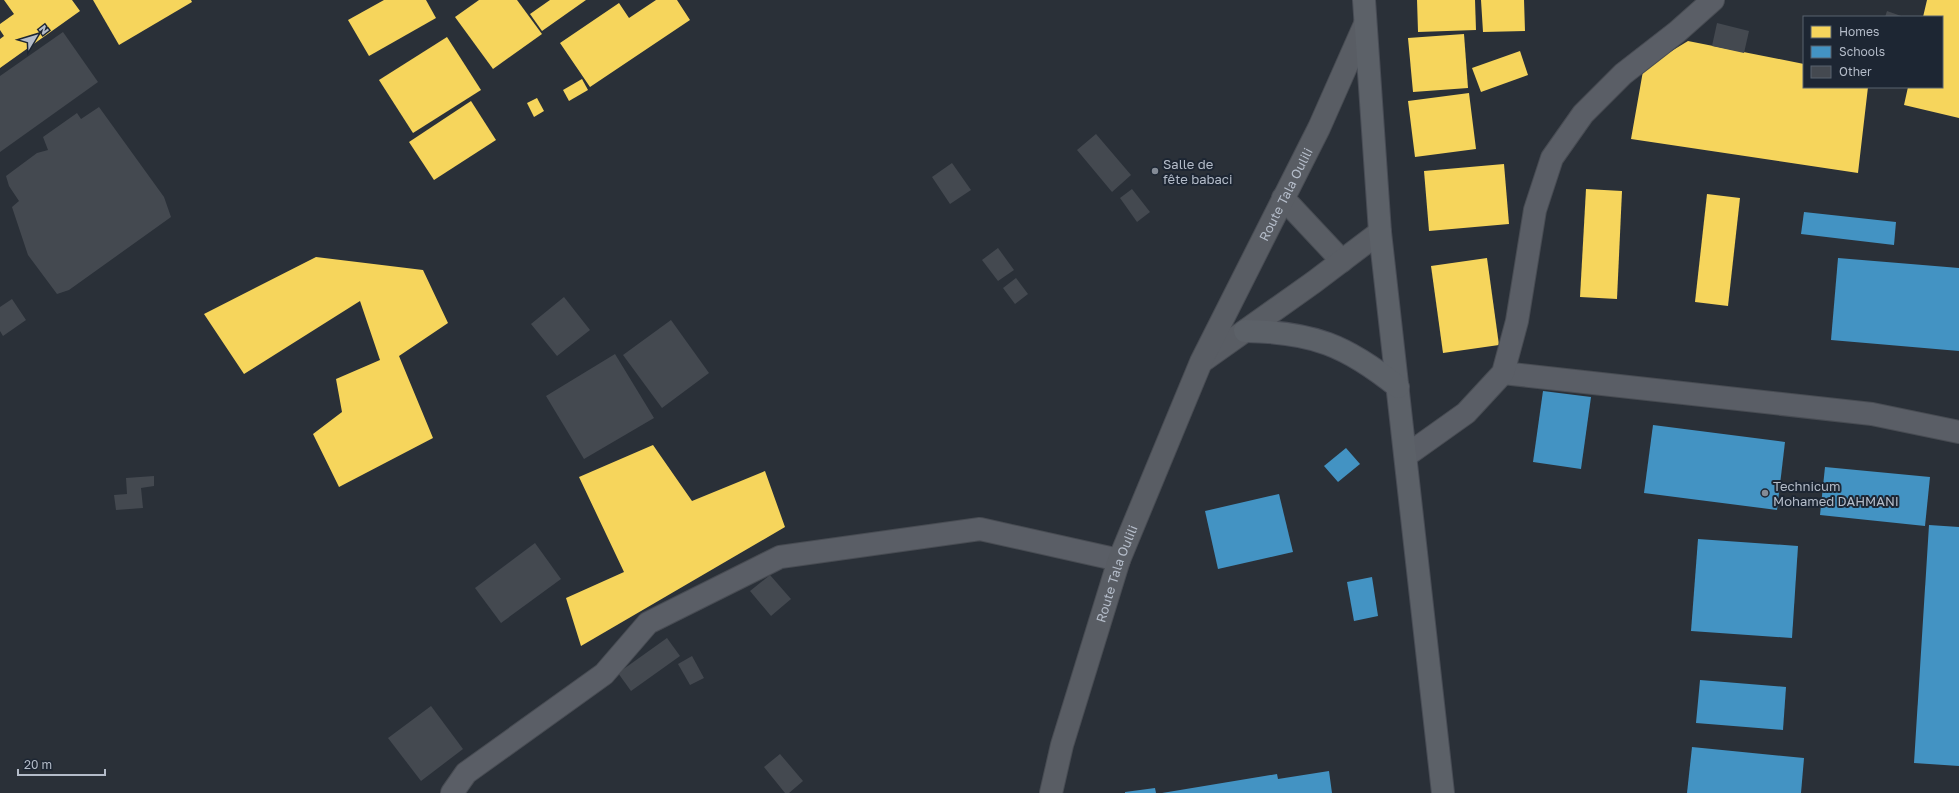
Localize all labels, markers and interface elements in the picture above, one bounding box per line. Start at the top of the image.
north arrow [16,16,56,56]
legend [1803,16,1943,88]
text: N [37,22,52,37]
text: Homes [1839,24,1879,39]
text: Schools [1839,44,1885,59]
text: Other [1839,64,1872,79]
street label: Route Tala Oulili [1255,145,1316,244]
place label: Salle de fête babaci [1163,156,1232,187]
marker: Salle de fête babaci [1150,166,1160,176]
place label: Technicum Mohamed DAHMANI [1773,478,1899,509]
marker: Technicum Mohamed DAHMANI [1760,488,1770,498]
street label: Route Tala Oulili [1092,522,1141,624]
scale bar [18,751,105,777]
text: 20 m [24,757,52,772]

